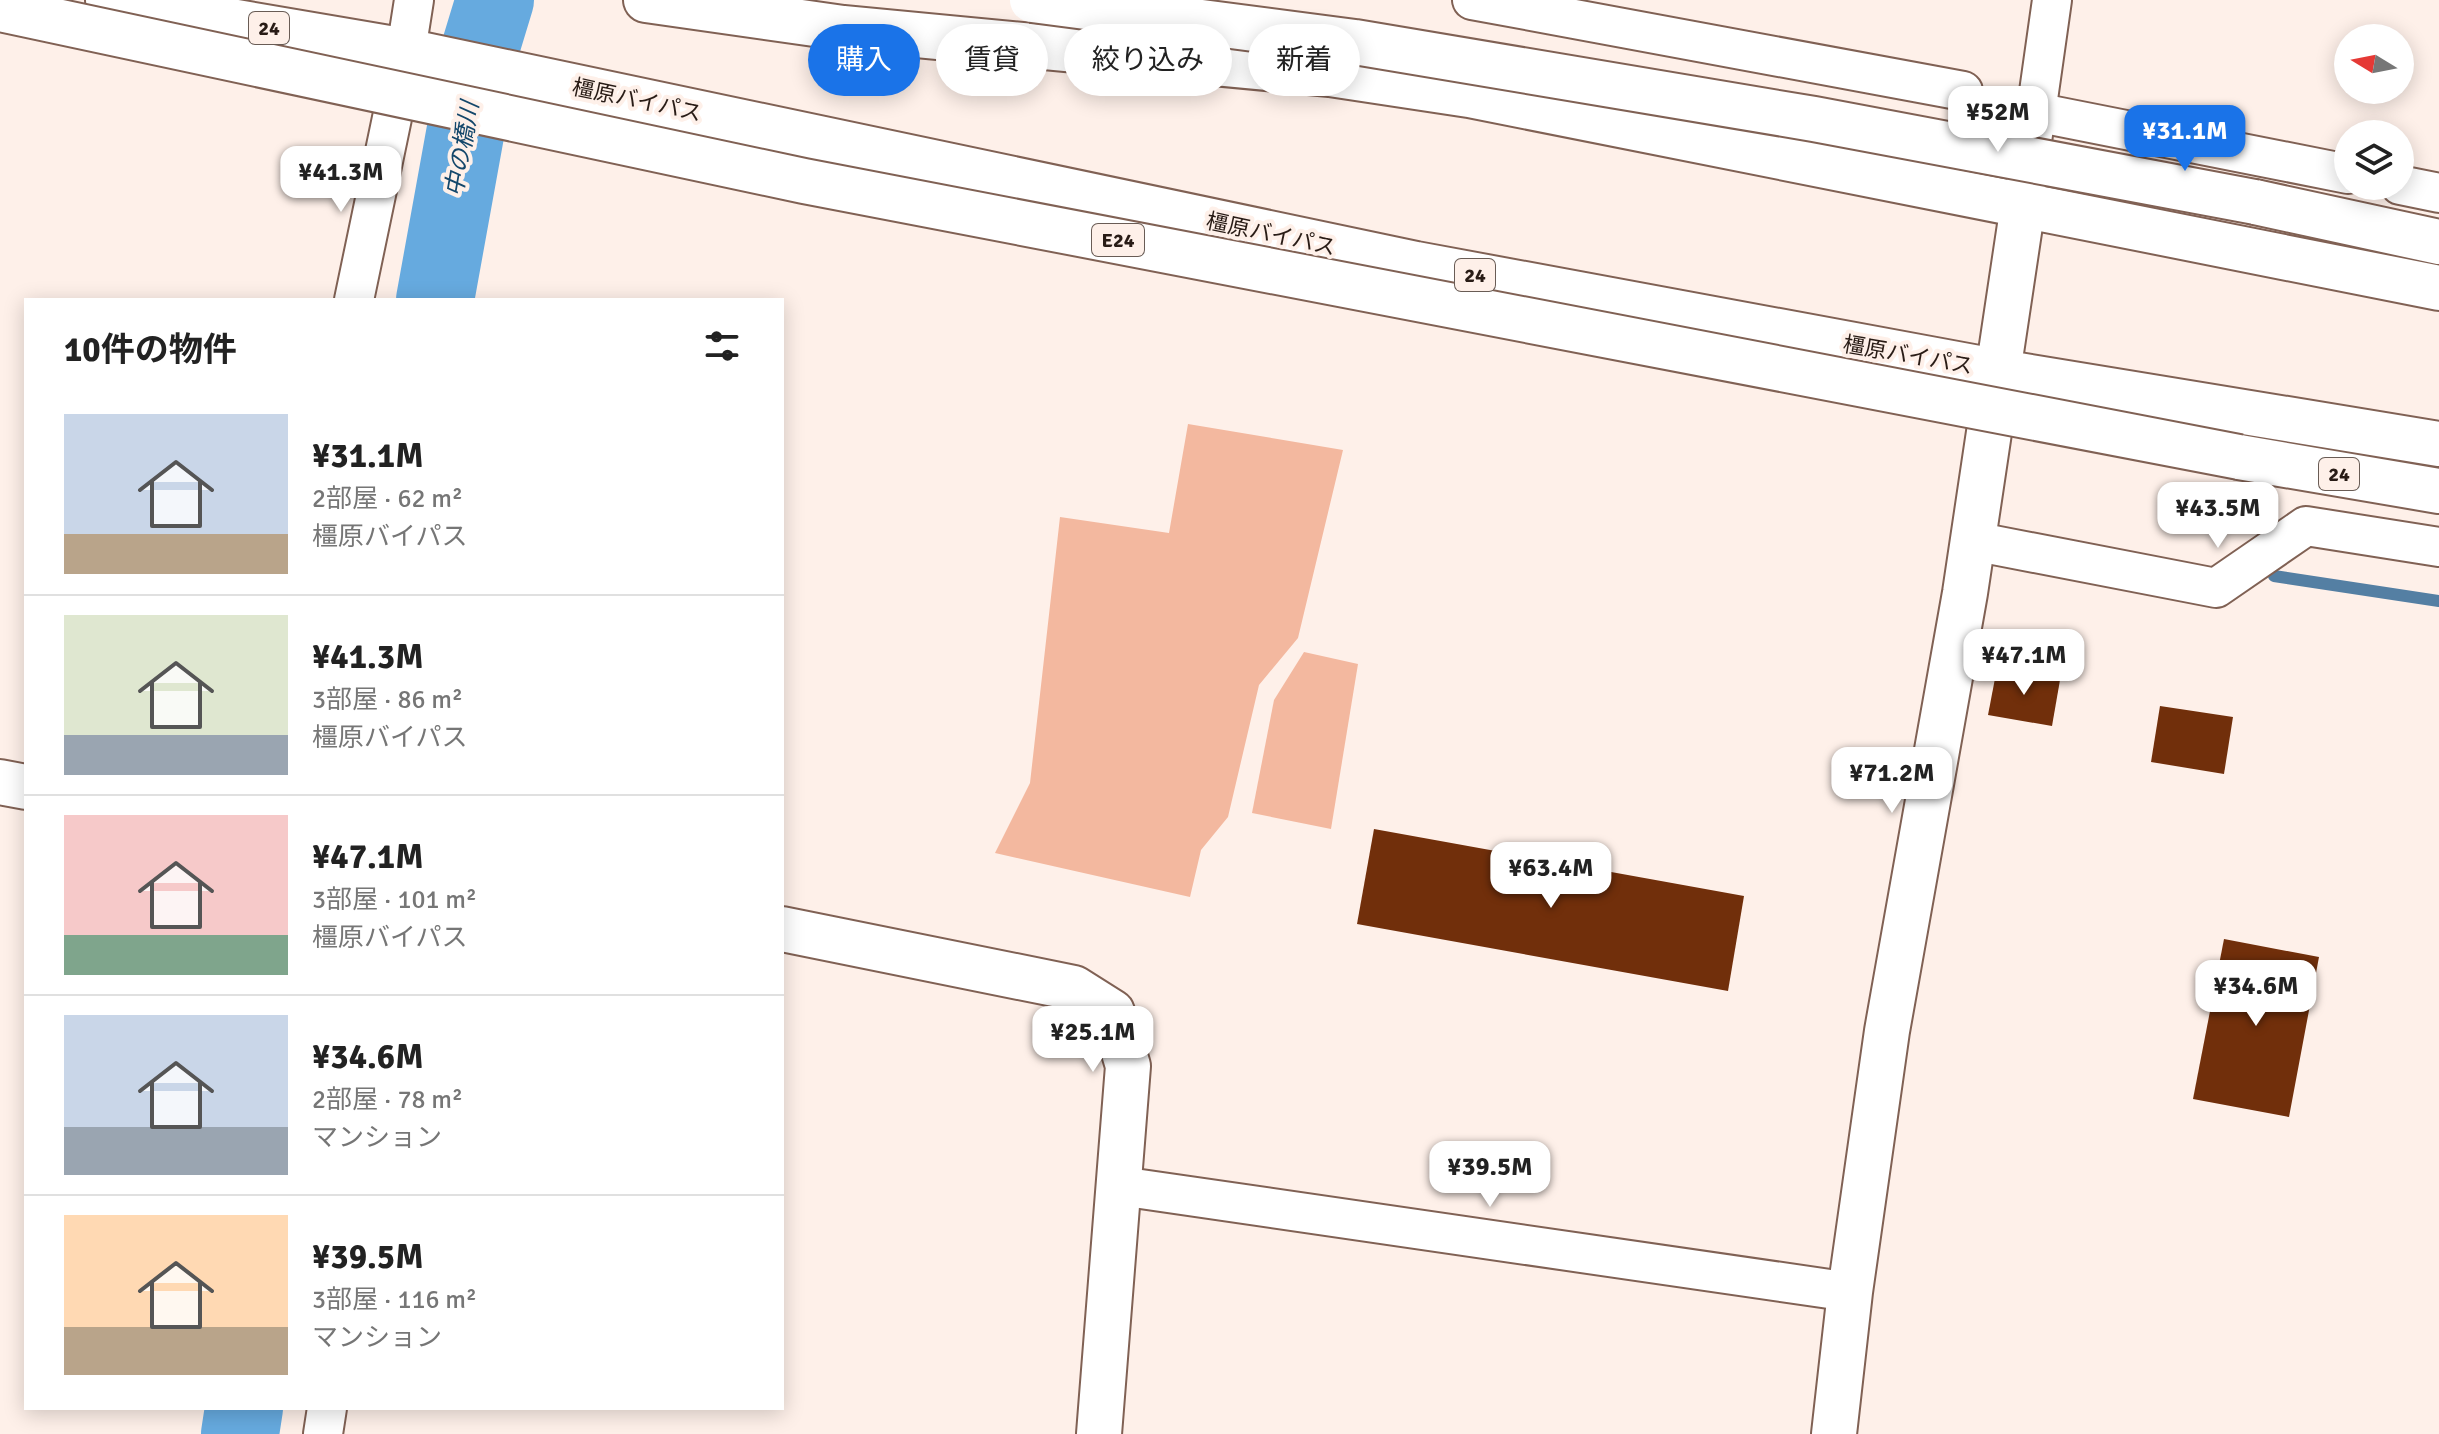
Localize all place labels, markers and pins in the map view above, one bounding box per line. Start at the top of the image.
pin: ¥52M [1951,86,2045,154]
pin: ¥31.1M [2120,105,2250,173]
pin: ¥41.3M [276,146,406,214]
pin: ¥43.5M [2153,482,2283,550]
pin: ¥47.1M [1959,629,2089,697]
pin: ¥71.2M [1827,747,1957,815]
pin: ¥63.4M [1486,842,1616,910]
pin: ¥34.6M [2191,960,2321,1028]
pin: ¥25.1M [1028,1006,1158,1074]
pin: ¥39.5M [1425,1141,1555,1209]

